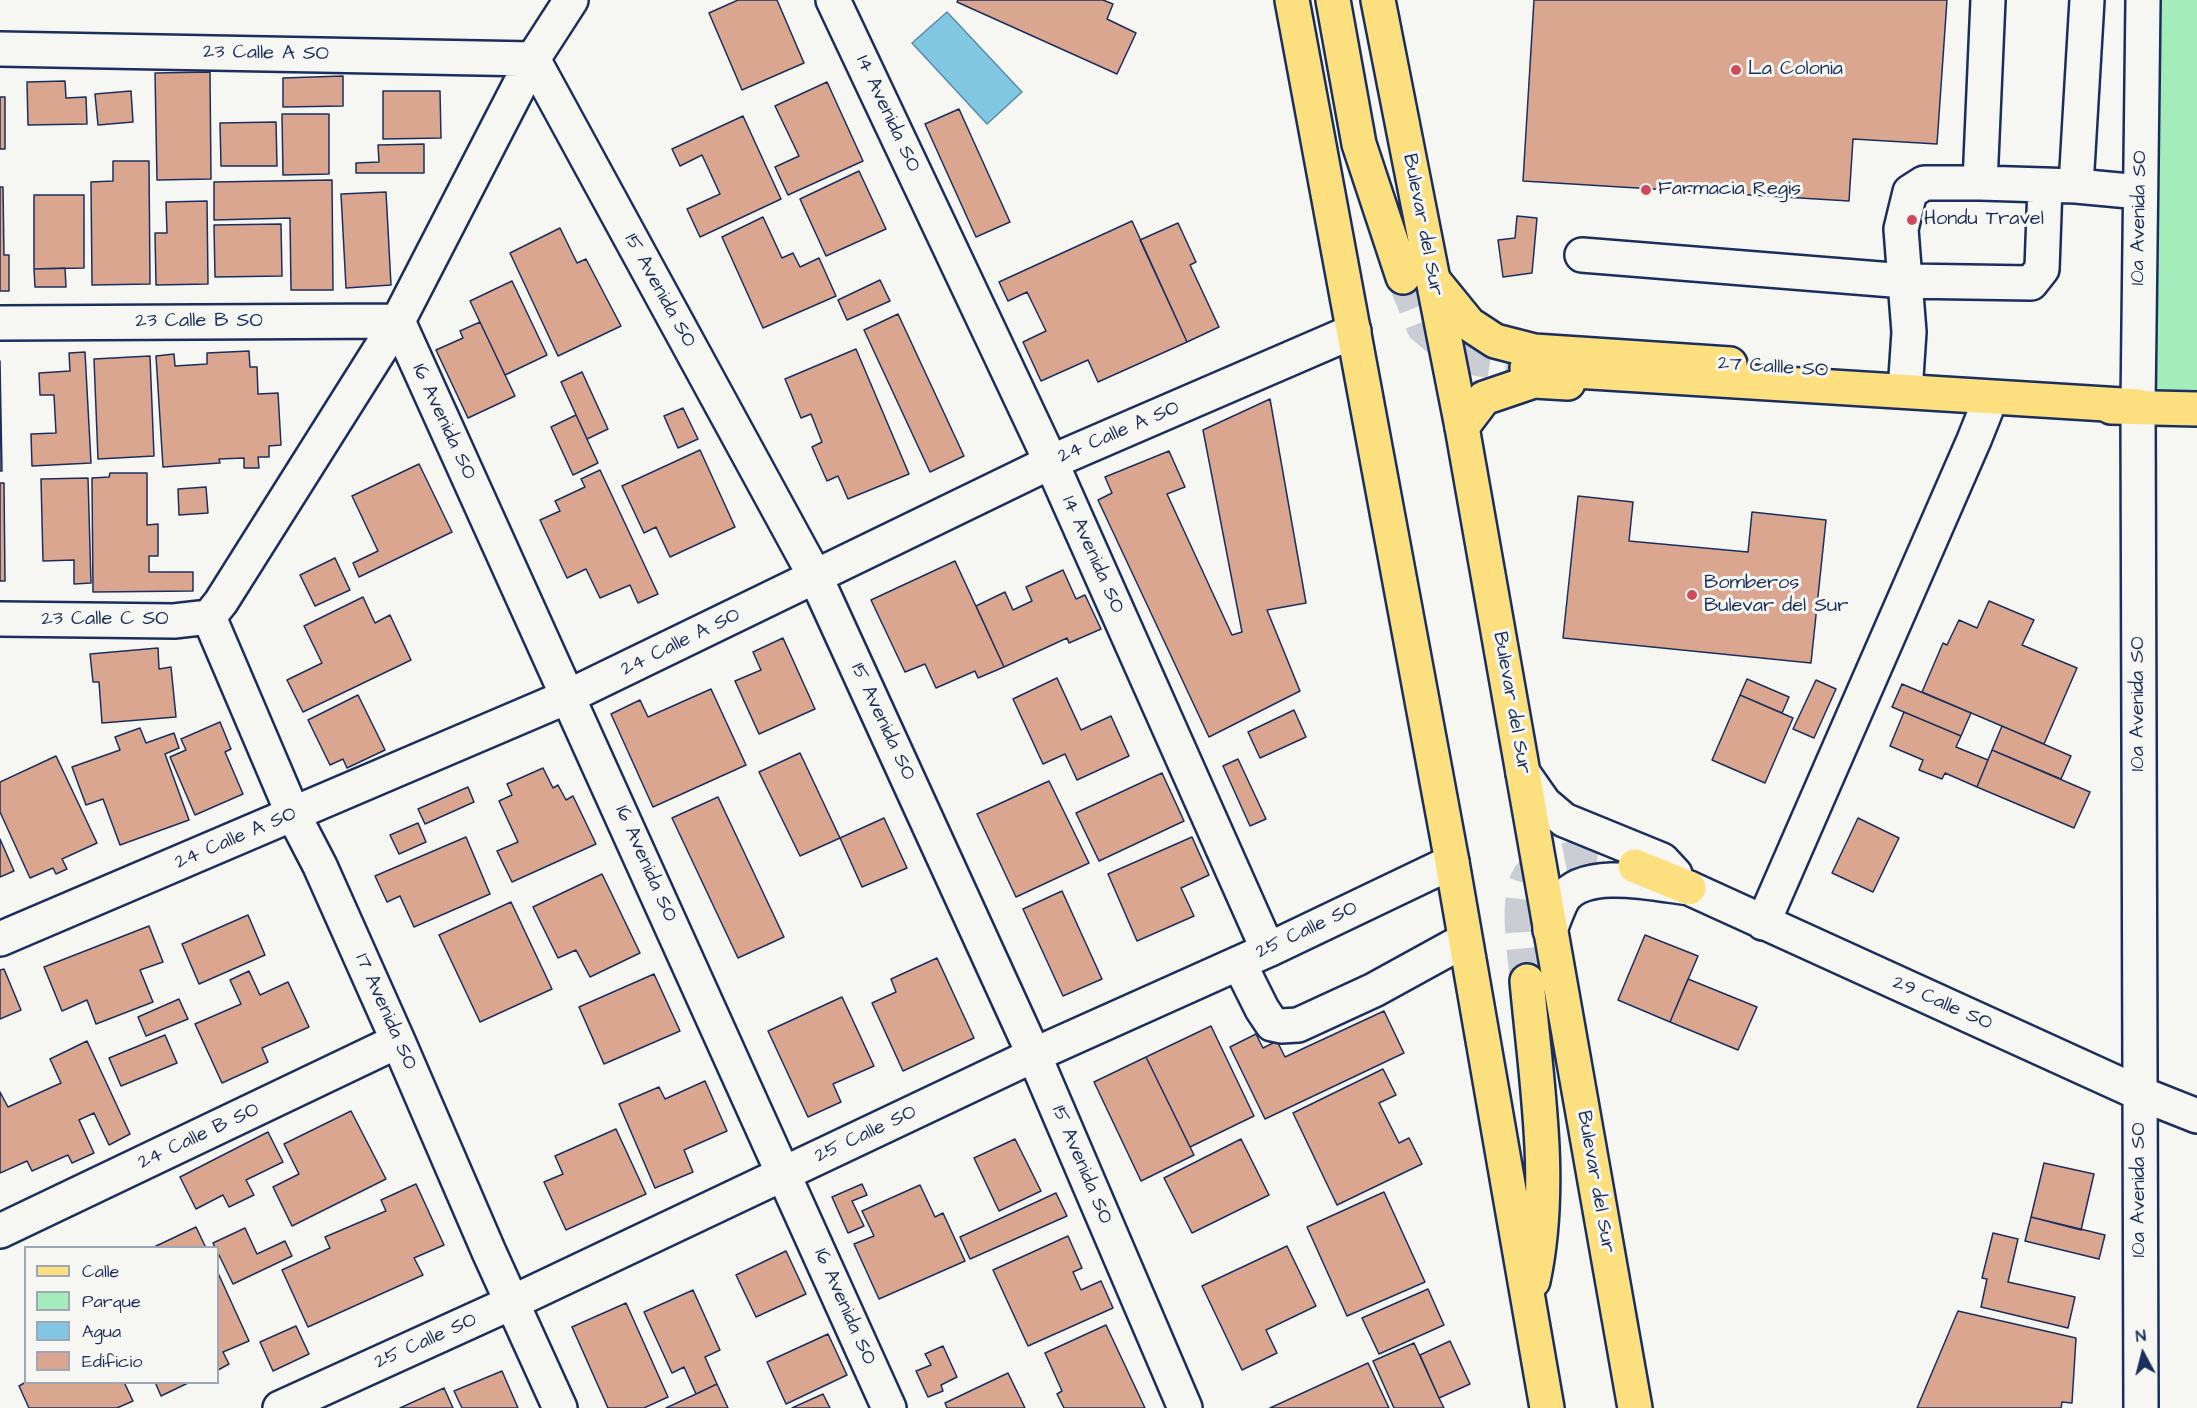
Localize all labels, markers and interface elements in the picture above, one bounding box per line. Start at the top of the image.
street label: 23 Calle A SO [203,41,329,67]
street label: 14 Avenida SO [850,52,924,176]
place label: La Colonia [1748,58,1843,82]
marker: La Colonia [1729,63,1743,77]
street label: 10a Avenida SO [2127,150,2153,286]
street label: Bulevar del Sur [1396,152,1448,298]
place label: Farmacia Regis [1658,178,1801,202]
marker: Farmacia Regis [1639,183,1653,197]
place label: Hondu Travel [1924,208,2044,232]
marker: Hondu Travel [1905,213,1919,227]
street label: 15 Avenida SO [618,230,700,352]
street label: 23 Calle B SO [135,310,263,334]
street label: 27 Callle SO [1717,352,1829,384]
street label: 16 Avenida SO [406,360,480,484]
street label: 24 Calle A SO [1055,397,1183,469]
street label: 14 Avenida SO [1055,493,1129,617]
place label: Bomberos Bulevar del Sur [1704,572,1848,619]
marker: Bomberos Bulevar del Sur [1685,588,1699,602]
street label: 24 Calle A SO [618,604,744,682]
street label: 23 Calle C SO [41,608,169,632]
street label: Bulevar del Sur [1487,630,1535,776]
street label: 10a Avenida SO [2127,636,2151,772]
street label: 15 Avenida SO [844,660,920,784]
street label: 16 Avenida SO [609,802,681,926]
street label: 24 Calle A SO [172,803,300,875]
street label: 25 Calle SO [1252,897,1362,965]
street label: 17 Avenida SO [349,950,421,1074]
street label: 29 Calle SO [1888,971,1996,1037]
street label: 24 Calle B SO [135,1098,263,1176]
street label: 25 Calle SO [811,1101,921,1169]
street label: 15 Avenida SO [1045,1102,1117,1228]
street label: Bulevar del Sur [1571,1109,1619,1255]
street label: 10a Avenida SO [2128,1122,2152,1258]
street label: 16 Avenida SO [808,1245,880,1369]
legend [24,1246,219,1384]
text: Calle [82,1259,119,1284]
text: Parque [82,1289,141,1314]
street label: 25 Calle SO [371,1309,481,1375]
text: Agua [82,1319,121,1344]
north arrow [2113,1324,2173,1384]
text: N [2134,1325,2147,1348]
text: Edificio [82,1349,142,1374]

